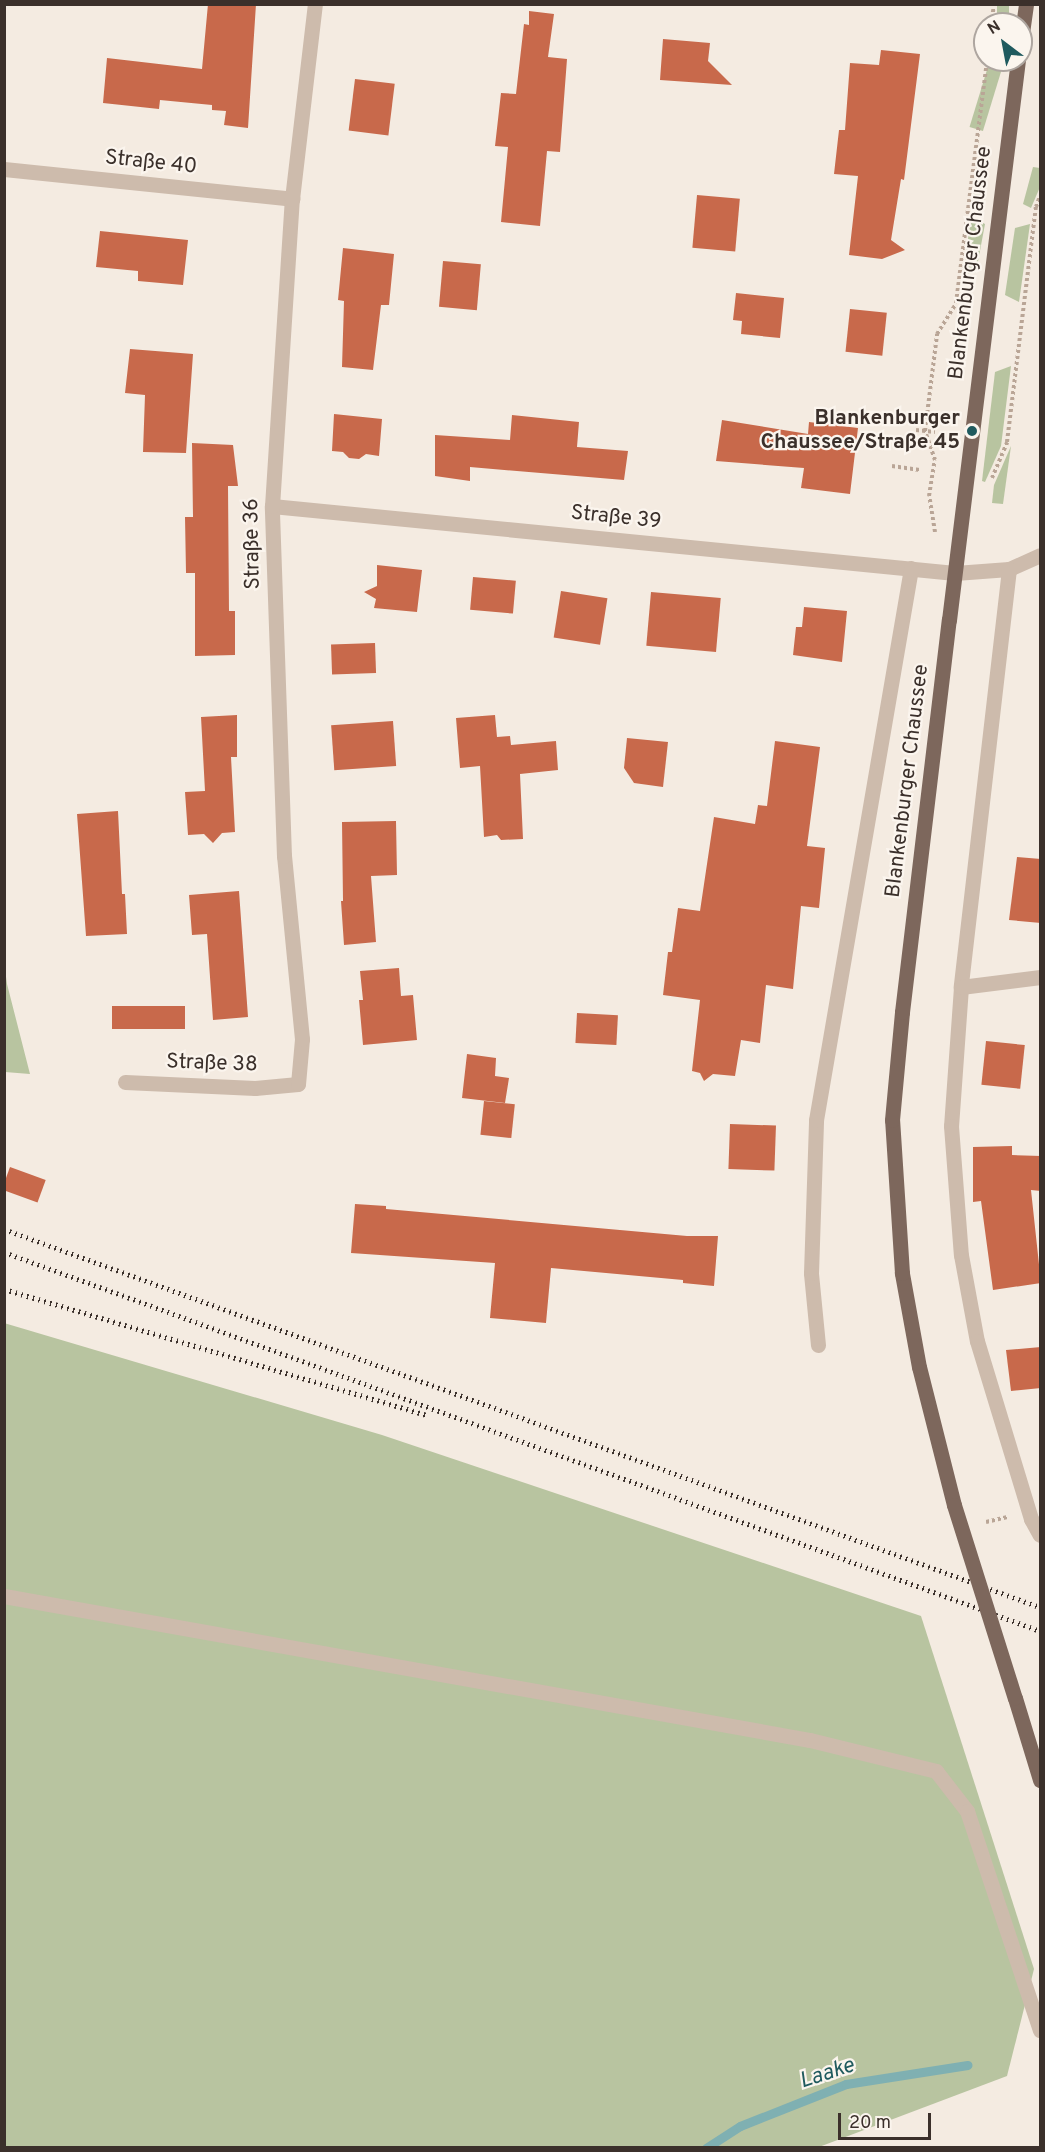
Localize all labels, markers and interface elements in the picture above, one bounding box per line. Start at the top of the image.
north arrow [973,12,1033,72]
text: N [984,17,1005,40]
street label: Blankenburger Chaussee [944,145,998,381]
street label: Straße 40 [104,146,198,180]
place label: Blankenburger Chaussee/Straße 45 [761,406,960,456]
marker: Blankenburger Chaussee/Straße 45 [965,424,979,438]
street label: Straße 36 [240,498,266,590]
street label: Straße 39 [570,501,662,535]
street label: Blankenburger Chaussee [881,663,935,899]
street label: Straße 38 [166,1050,258,1078]
water label: Laake [796,2053,858,2095]
scale bar [841,2101,934,2139]
text: 20 m [849,2112,891,2135]

